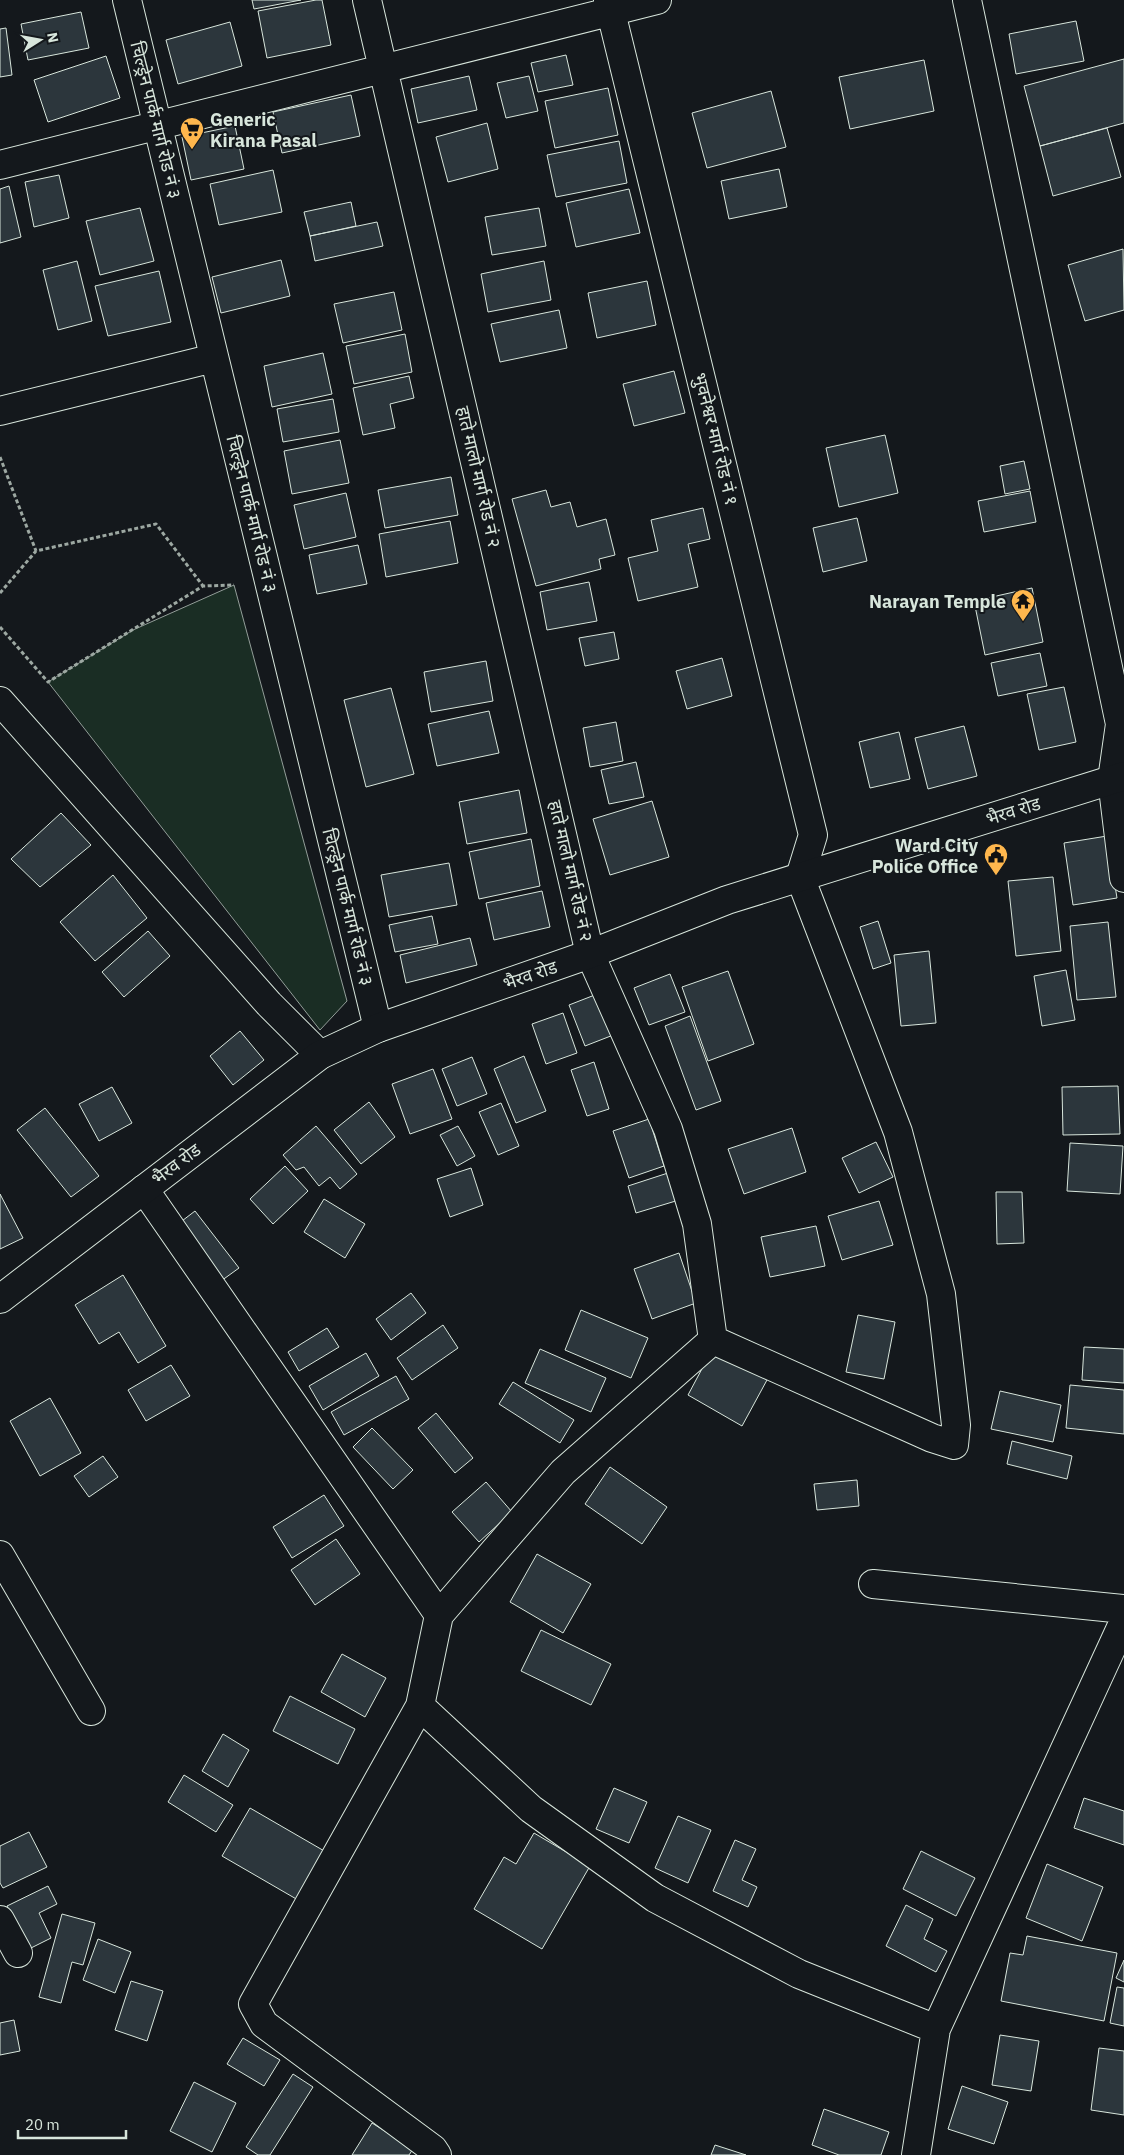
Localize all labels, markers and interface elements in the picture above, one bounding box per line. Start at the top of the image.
north arrow [15,15,65,65]
text: N [43,31,63,44]
street label: चिल्ड्रेन पार्क मार्ग रोड नं ३ [125,39,187,201]
place label: Generic Kirana Pasal [210,108,317,152]
supermarket icon: Generic Kirana Pasal [179,116,205,150]
street label: भुवनेश्वर मार्ग रोड नं १ [687,370,744,508]
street label: हाते मालो मार्ग रोड नं २ [452,404,506,550]
street label: चिल्ड्रेन पार्क मार्ग रोड नं ३ [221,433,283,595]
temple icon: Narayan Temple [1010,588,1036,622]
place label: Narayan Temple [869,590,1006,613]
street label: भैरव रोड [983,792,1043,830]
street label: हाते मालो मार्ग रोड नं २ [544,798,598,944]
street label: चिल्ड्रेन पार्क मार्ग रोड नं ३ [317,826,379,988]
place label: Ward City Police Office [872,834,978,878]
public building icon: Ward City Police Office [983,842,1009,876]
street label: भैरव रोड [500,955,561,995]
street label: भैरव रोड [147,1138,206,1190]
scale bar [18,2108,125,2140]
text: 20 m [25,2115,60,2134]

